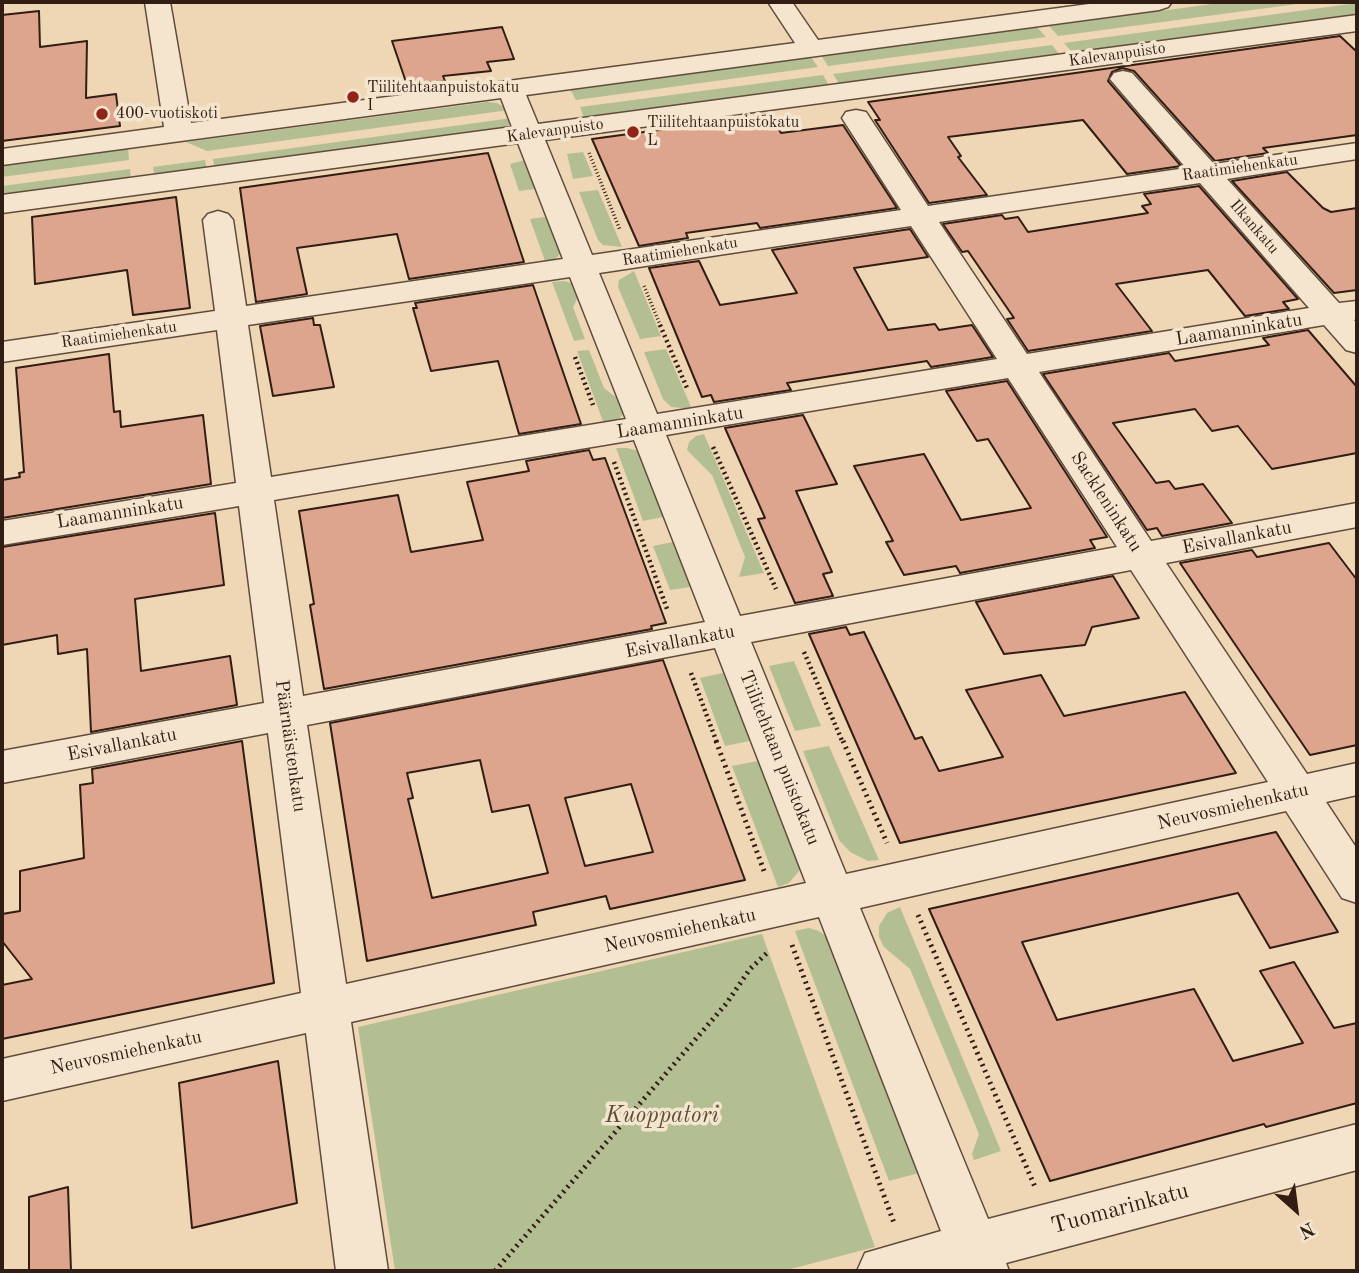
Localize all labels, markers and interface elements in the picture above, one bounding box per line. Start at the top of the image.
street label: Kalevanpuisto [1067,39,1167,71]
place label: Tiilitehtaanpuistokatu I [367,78,519,116]
marker: Tiilitehtaanpuistokatu I [345,89,361,105]
place label: 400-vuotiskoti [116,104,218,124]
marker: 400-vuotiskoti [94,106,110,122]
place label: Tiilitehtaanpuistokatu L [647,113,799,151]
street label: Kalevanpuisto [505,115,605,147]
marker: Tiilitehtaanpuistokatu L [625,124,641,140]
street label: Raatimiehenkatu [1181,150,1299,186]
street label: Ilkankatu [1225,196,1283,258]
street label: Raatimiehenkatu [621,233,739,271]
street label: Laamanninkatu [1174,309,1304,351]
street label: Raatimiehenkatu [60,317,178,353]
street label: Laamanninkatu [615,402,745,444]
street label: Sackleninkatu [1065,448,1147,556]
street label: Laamanninkatu [55,492,185,534]
street label: Esivallankatu [1180,516,1294,560]
street label: Esivallankatu [623,620,737,664]
street label: Tiilitehtaan puistokatu [734,667,824,849]
street label: Päärnäistenkatu [269,678,311,814]
street label: Esivallankatu [65,723,179,767]
street label: Neuvosmiehenkatu [1155,778,1311,836]
street label: Neuvosmiehenkatu [602,904,758,958]
street label: Neuvosmiehenkatu [48,1026,204,1080]
park label: Kuoppatori [605,1102,719,1130]
north arrow [1261,1175,1331,1245]
street label: Tuomarinkatu [1048,1177,1192,1241]
text: N [1295,1217,1317,1241]

